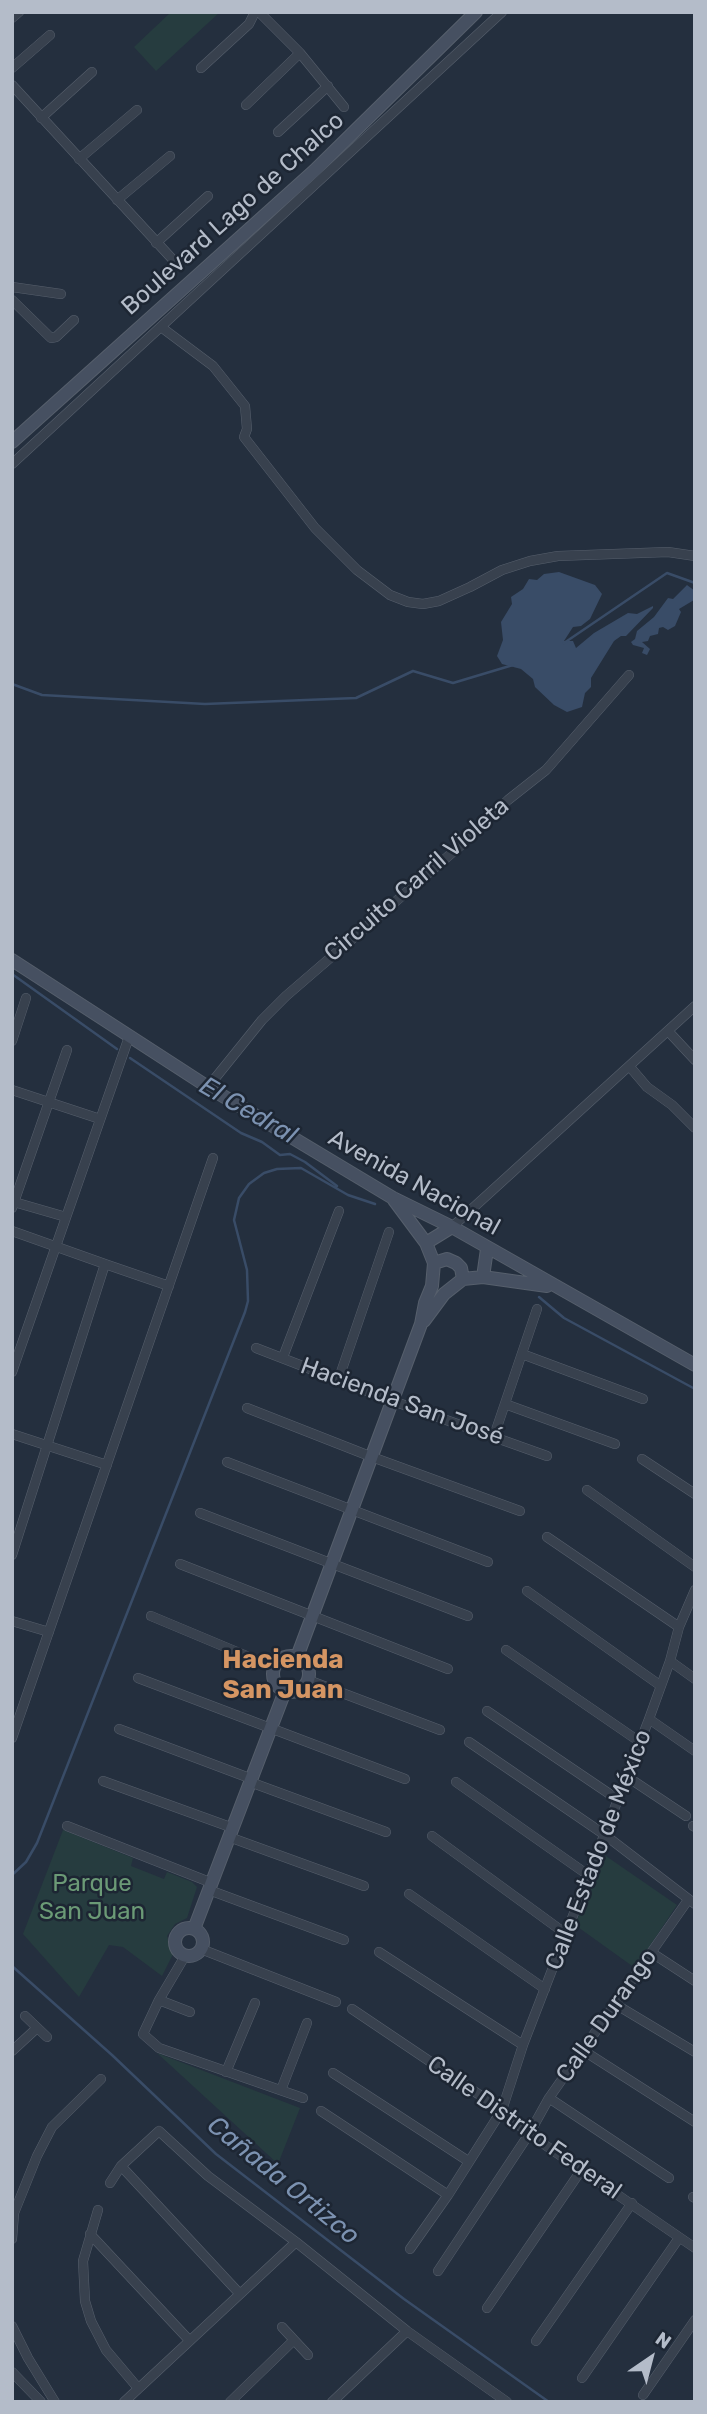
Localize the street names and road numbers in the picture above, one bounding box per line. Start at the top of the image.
street label: Boulevard Lago de Chalco [116,107,350,321]
street label: Circuito Carril Violeta [319,792,515,968]
street label: Avenida Nacional [323,1124,505,1242]
street label: Hacienda San José [296,1352,508,1452]
street label: Calle Estado de México [540,1726,658,1974]
street label: Calle Durango [550,1944,664,2088]
street label: Calle Distrito Federal [421,2050,627,2206]

